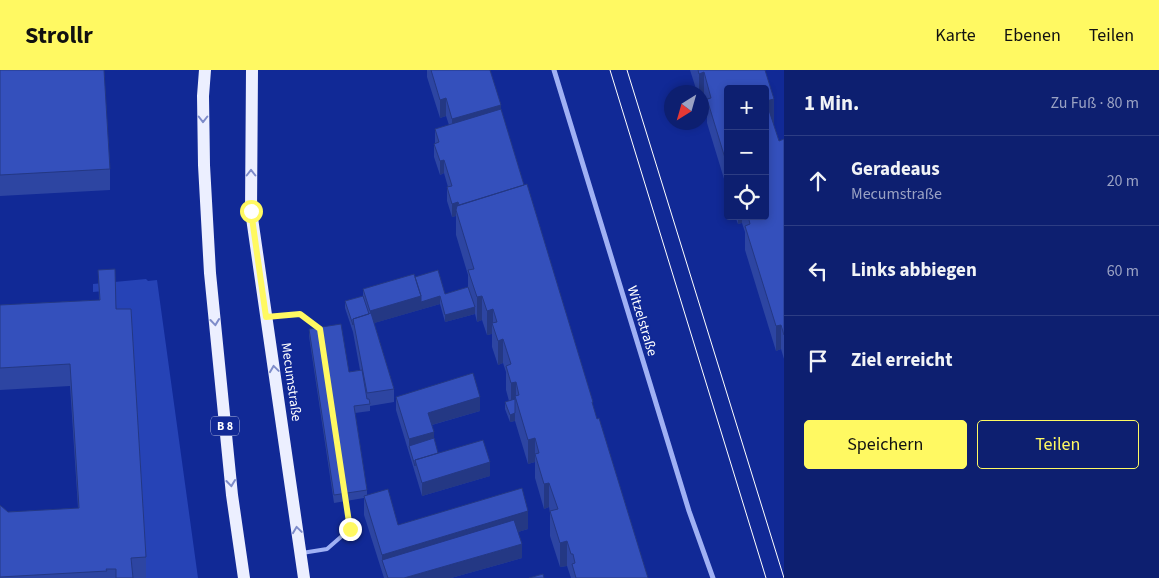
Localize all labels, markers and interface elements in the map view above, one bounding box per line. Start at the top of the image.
text: Strollr [25,18,93,53]
text: Karte [935,23,976,48]
text: Ebenen [1004,23,1061,48]
text: Teilen [1089,23,1134,48]
north arrow [664,85,709,130]
map controls [724,85,769,220]
button: + [724,85,769,130]
text: 1 Min. [804,88,859,118]
text: Zu Fuß · 80 m [1051,92,1139,114]
one-way arrow [198,115,208,123]
button: − [724,130,769,175]
text: Geradeaus [851,156,940,183]
icon: ahead [804,167,832,195]
one-way arrow [246,169,256,176]
text: 20 m [1107,170,1139,192]
button: locate [724,175,769,220]
text: Mecumstraße [851,183,942,205]
route start [240,200,263,223]
icon: left [804,257,832,285]
text: Links abbiegen [851,257,977,284]
text: 60 m [1107,260,1139,282]
street label: Witzelstraße [622,283,662,359]
one-way arrow [209,318,220,326]
street label: Mecumstraße [276,341,306,423]
icon: arrive [804,347,832,375]
text: Ziel erreicht [851,347,952,374]
one-way arrow [269,365,280,373]
road number: B 8 [211,416,239,436]
button: Speichern [804,420,967,469]
button: Teilen [977,420,1139,469]
one-way arrow [225,480,236,488]
route end [339,518,362,541]
one-way arrow [292,525,303,533]

